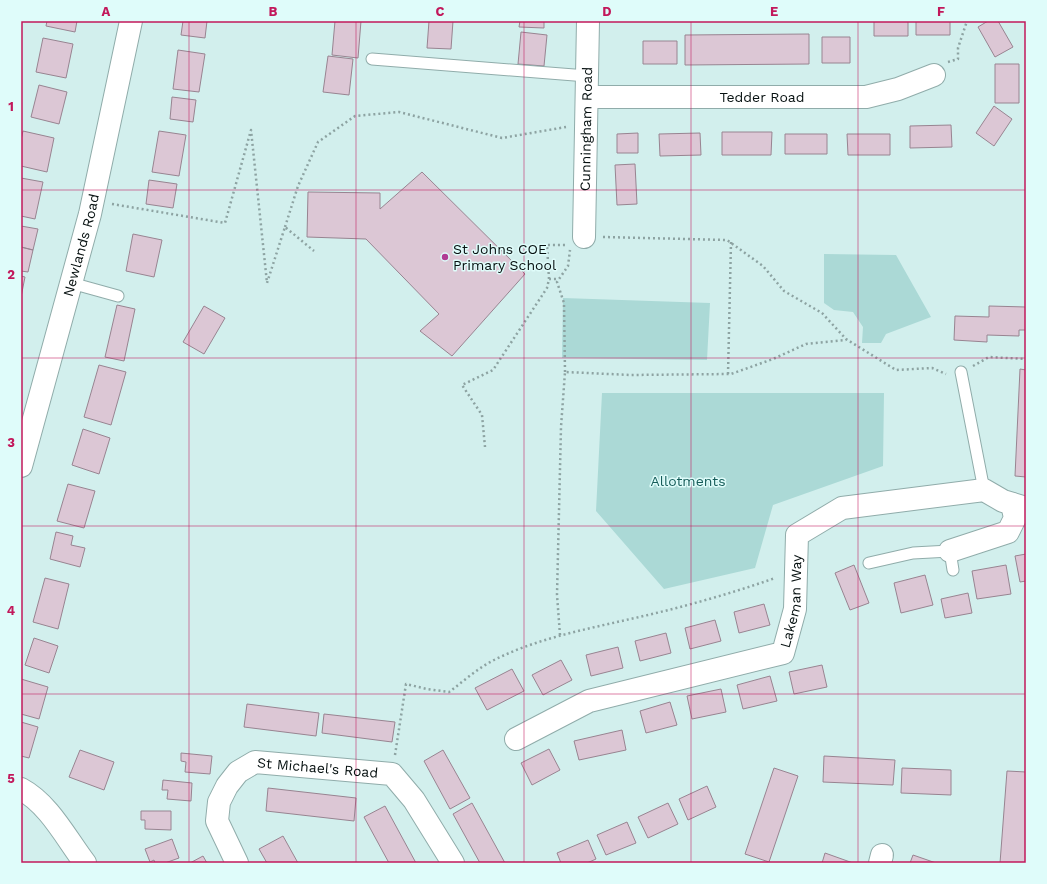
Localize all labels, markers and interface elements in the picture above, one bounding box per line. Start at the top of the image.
text: A [102,4,111,19]
text: B [269,4,278,19]
text: C [436,4,445,19]
text: D [602,4,612,19]
text: E [770,4,778,19]
text: F [937,4,945,19]
street label: Cunningham Road [577,67,595,191]
street label: Tedder Road [719,89,805,105]
text: 1 [8,99,14,114]
street label: Newlands Road [60,192,102,298]
place label: St Johns COE Primary School [453,241,557,273]
marker: St Johns COE Primary School [440,252,450,262]
text: 2 [7,267,15,282]
text: 3 [7,435,15,450]
park label: Allotments [650,473,726,489]
street label: Lakeman Way [777,554,804,650]
text: 4 [7,603,16,618]
street label: St Michael's Road [257,754,379,781]
text: 5 [7,771,15,786]

